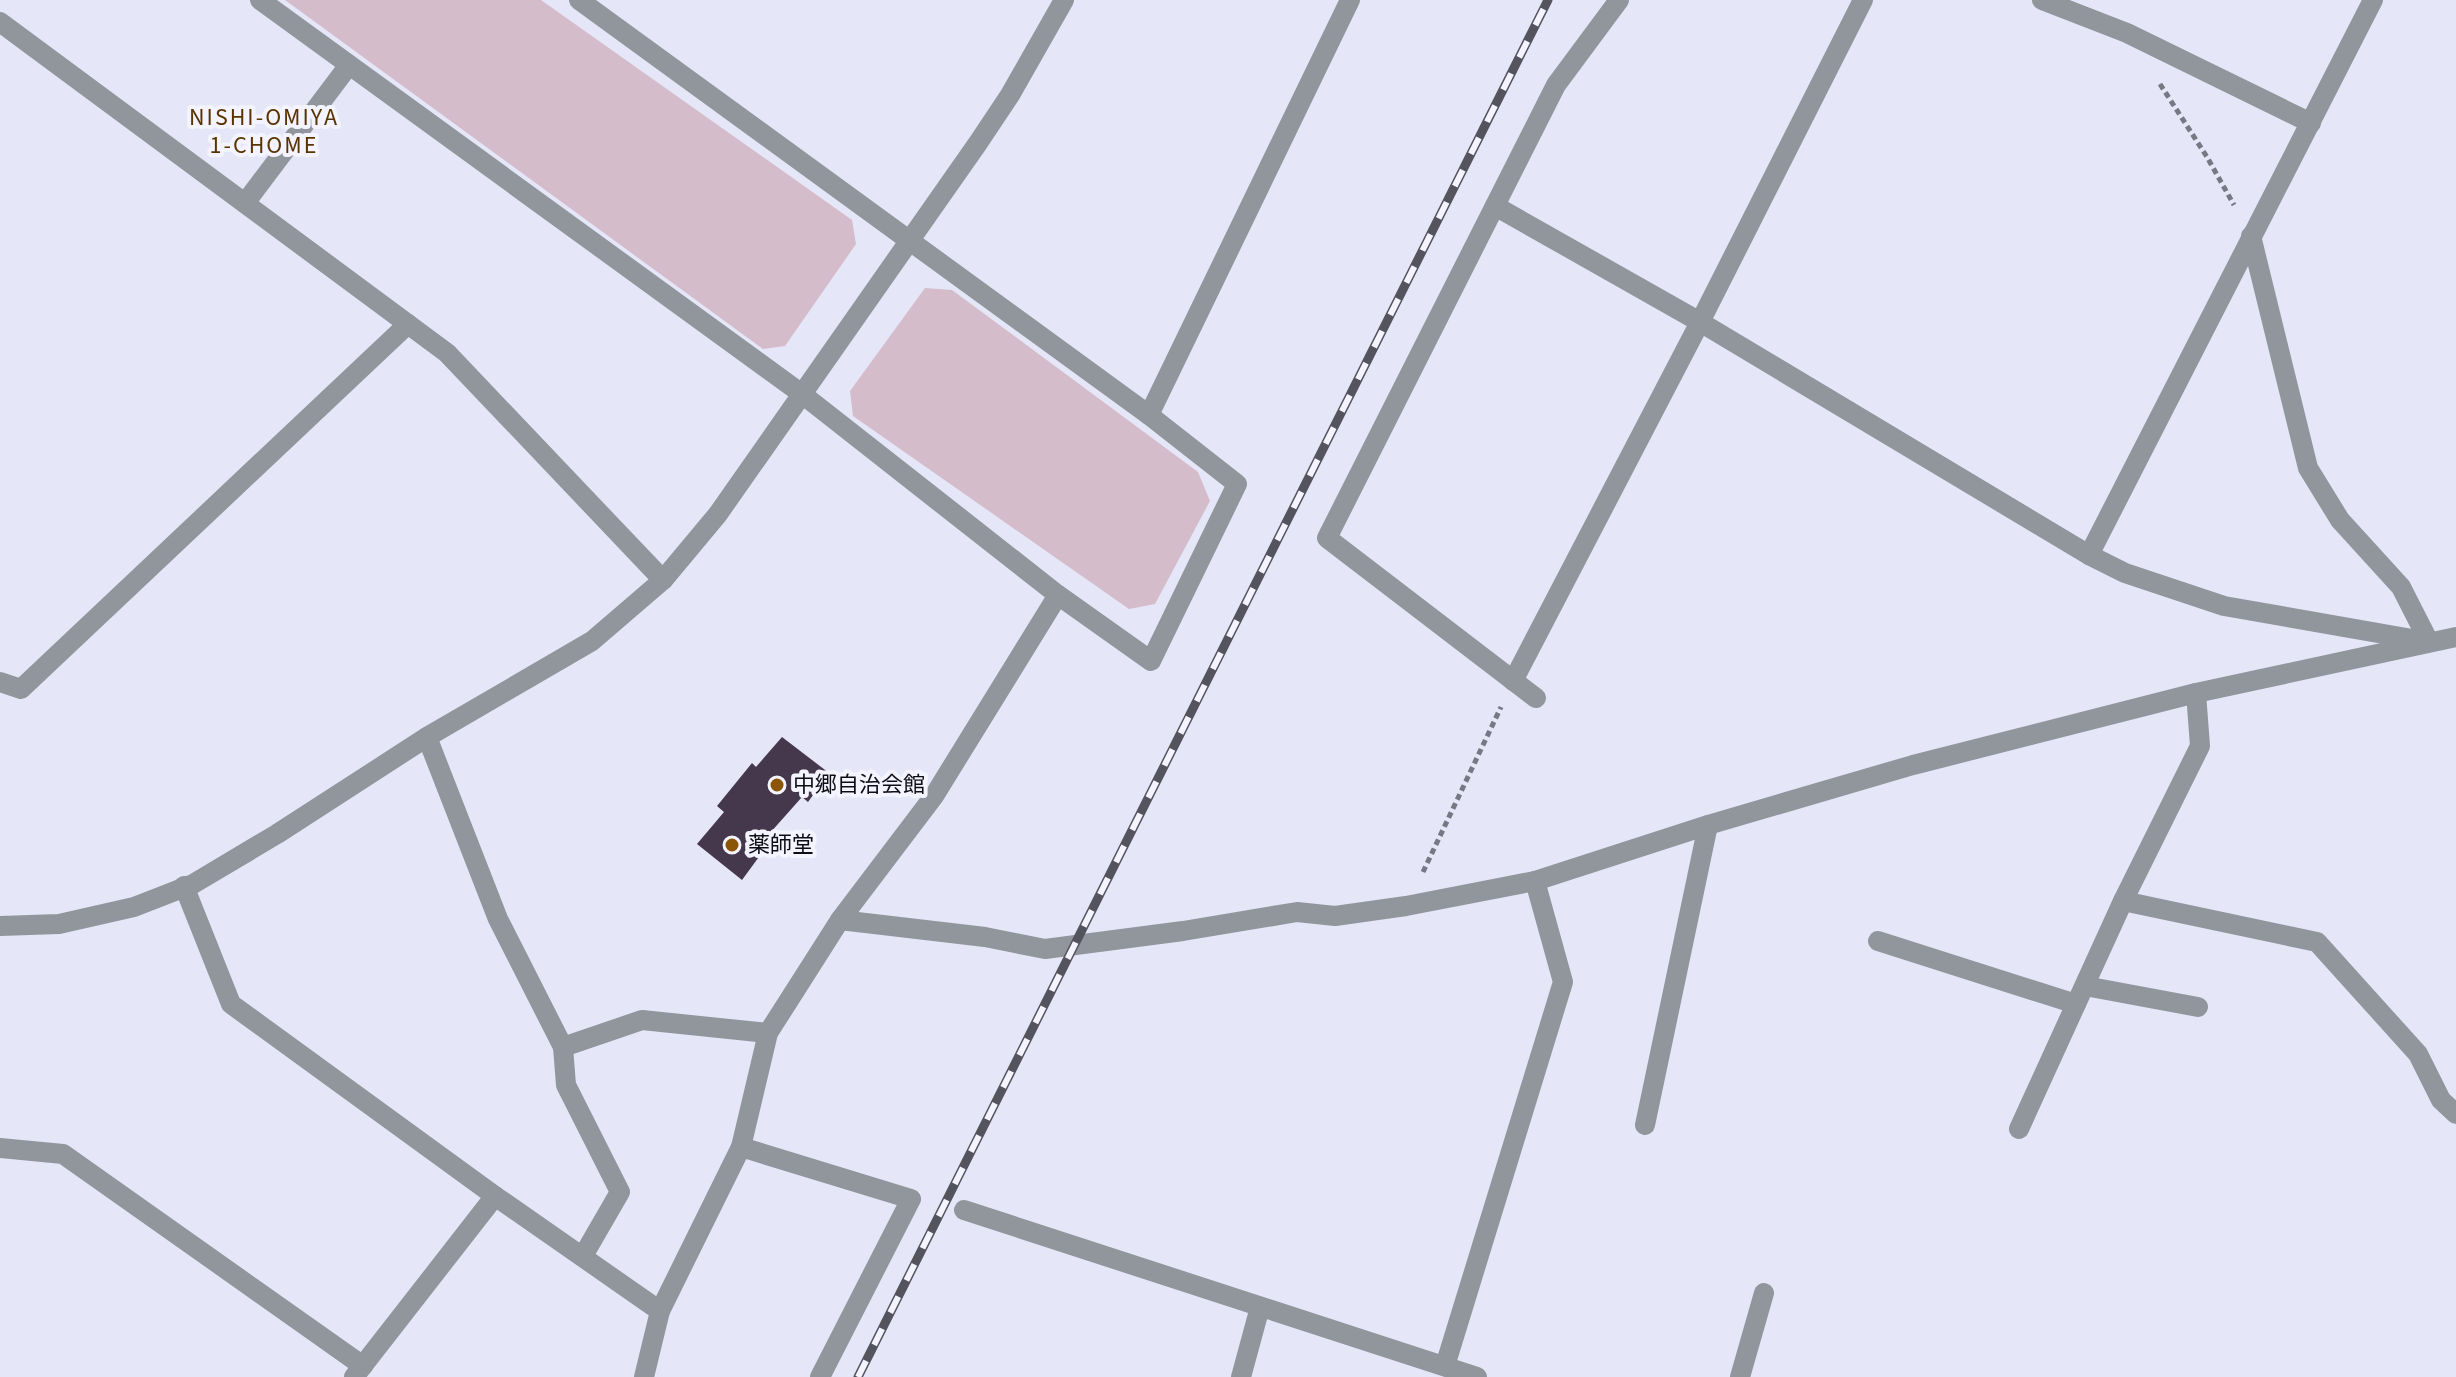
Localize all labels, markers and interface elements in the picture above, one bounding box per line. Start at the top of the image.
district label: NISHI-OMIYA 1-CHOME [189,100,339,163]
place label: 中郷自治会館 [793,769,925,801]
marker: 中郷自治会館 [768,776,786,794]
place label: 薬師堂 [748,829,814,861]
marker: 薬師堂 [723,836,741,854]

